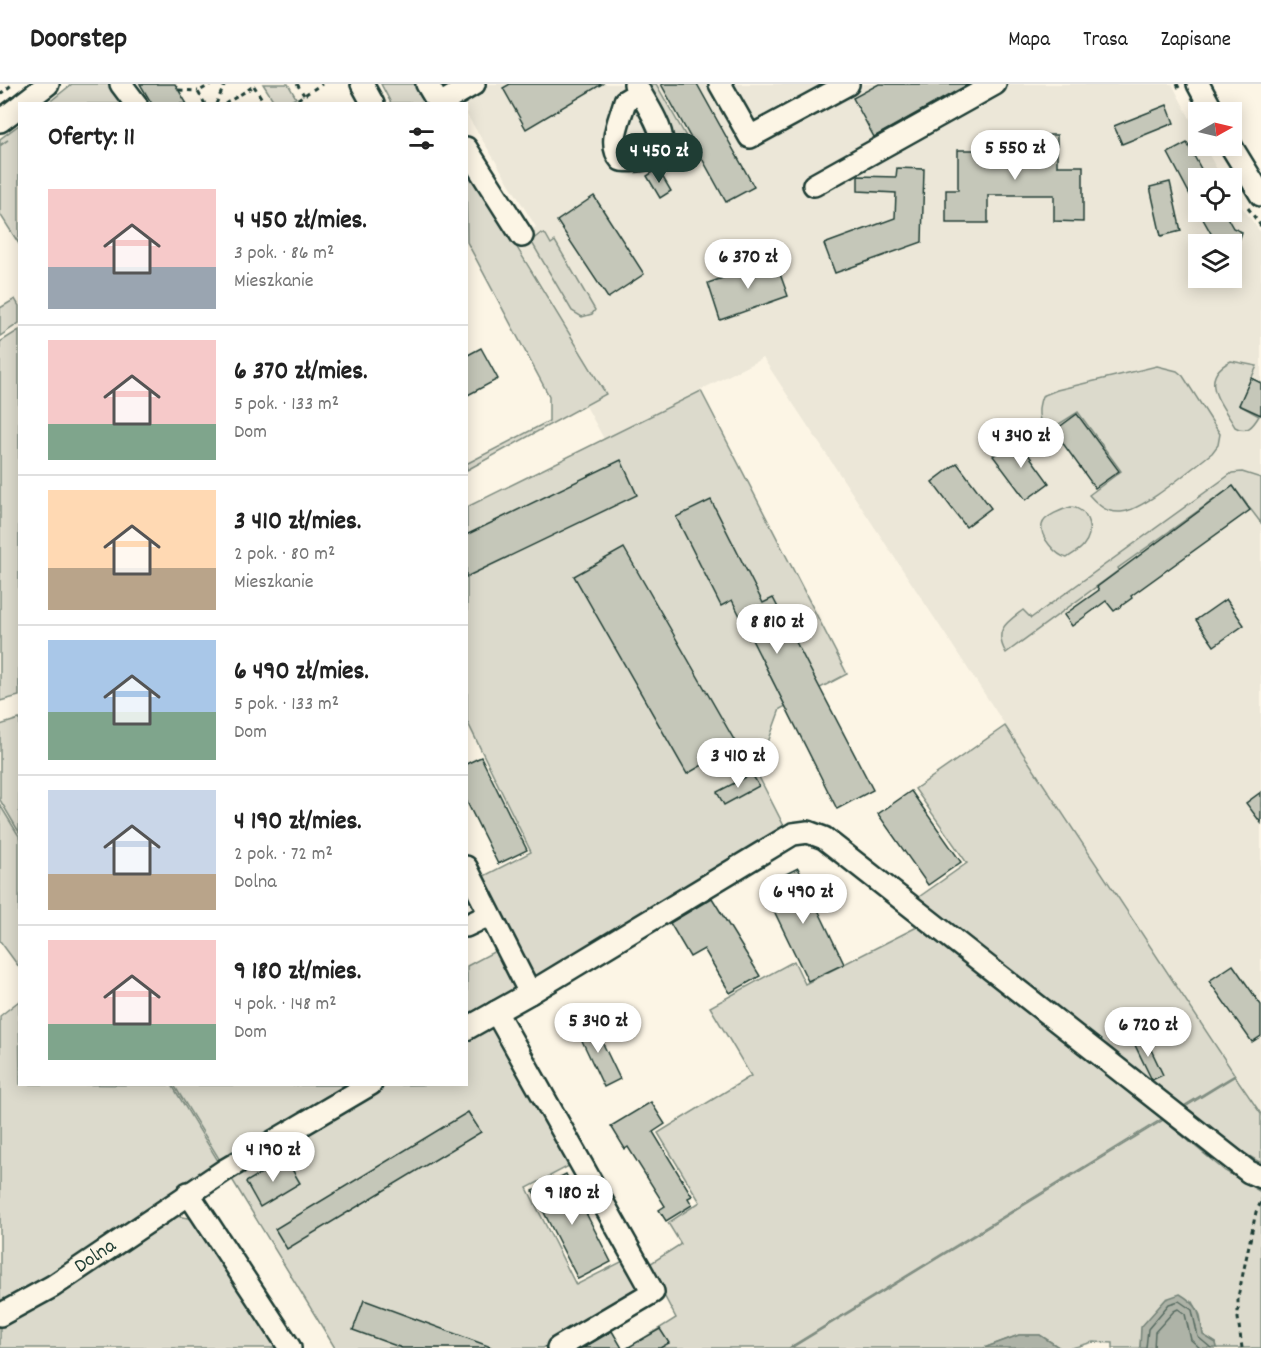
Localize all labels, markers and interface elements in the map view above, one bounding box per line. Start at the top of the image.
text: Doorstep [30,21,127,61]
text: Mapa [1008,26,1050,56]
text: Trasa [1083,26,1128,56]
text: Zapisane [1161,26,1231,56]
north arrow [1188,102,1242,156]
map controls [1188,102,1242,288]
text: Oferty: 11 [48,120,135,157]
icon: filters [405,122,438,155]
pin: 5 550 zł [953,130,1077,181]
pin: 4 450 zł [597,133,721,184]
text: 5 550 zł [985,135,1045,163]
text: 4 450 zł [630,138,688,166]
button: locate [1188,168,1242,222]
text: 4 450 zł/mies. [234,203,367,240]
icon: home [96,213,168,285]
button: layers [1188,234,1242,288]
pin: 6 370 zł [686,239,810,290]
text: 3 pok. · 86 m² [234,240,334,268]
text: 6 370 zł [718,244,778,272]
text: Mieszkanie [234,268,313,296]
text: 6 370 zł/mies. [234,354,368,391]
icon: home [96,364,168,436]
text: 5 pok. · 133 m² [234,391,339,419]
pin: 4 340 zł [959,418,1083,469]
text: Dom [234,419,267,447]
text: 4 340 zł [992,423,1050,451]
text: 3 410 zł/mies. [234,504,361,541]
icon: home [96,514,168,586]
text: 2 pok. · 80 m² [234,541,335,569]
text: Mieszkanie [234,569,313,597]
pin: 8 810 zł [715,604,839,655]
text: 8 810 zł [750,609,804,637]
text: 6 490 zł/mies. [234,654,369,691]
icon: home [96,664,168,736]
text: 5 pok. · 133 m² [234,691,339,719]
text: Dom [234,719,267,747]
pin: 3 410 zł [676,738,800,789]
text: 3 410 zł [711,743,765,771]
text: 4 190 zł/mies. [234,804,362,841]
icon: home [96,814,168,886]
text: 2 pok. · 72 m² [234,841,333,869]
text: Dolna [234,869,277,897]
pin: 6 490 zł [741,874,865,925]
text: 6 490 zł [773,879,833,907]
text: 9 180 zł/mies. [234,954,361,991]
icon: home [96,964,168,1036]
text: 4 pok. · 148 m² [234,991,337,1019]
pin: 5 340 zł [536,1003,660,1054]
pin: 6 720 zł [1086,1007,1210,1058]
text: 5 340 zł [568,1008,628,1036]
text: 6 720 zł [1119,1012,1177,1040]
text: Dom [234,1019,267,1047]
pin: 4 190 zł [211,1132,335,1183]
text: 4 190 zł [246,1137,300,1165]
pin: 9 180 zł [510,1175,634,1226]
text: 9 180 zł [545,1180,599,1208]
street label: Dolna [69,1232,124,1282]

